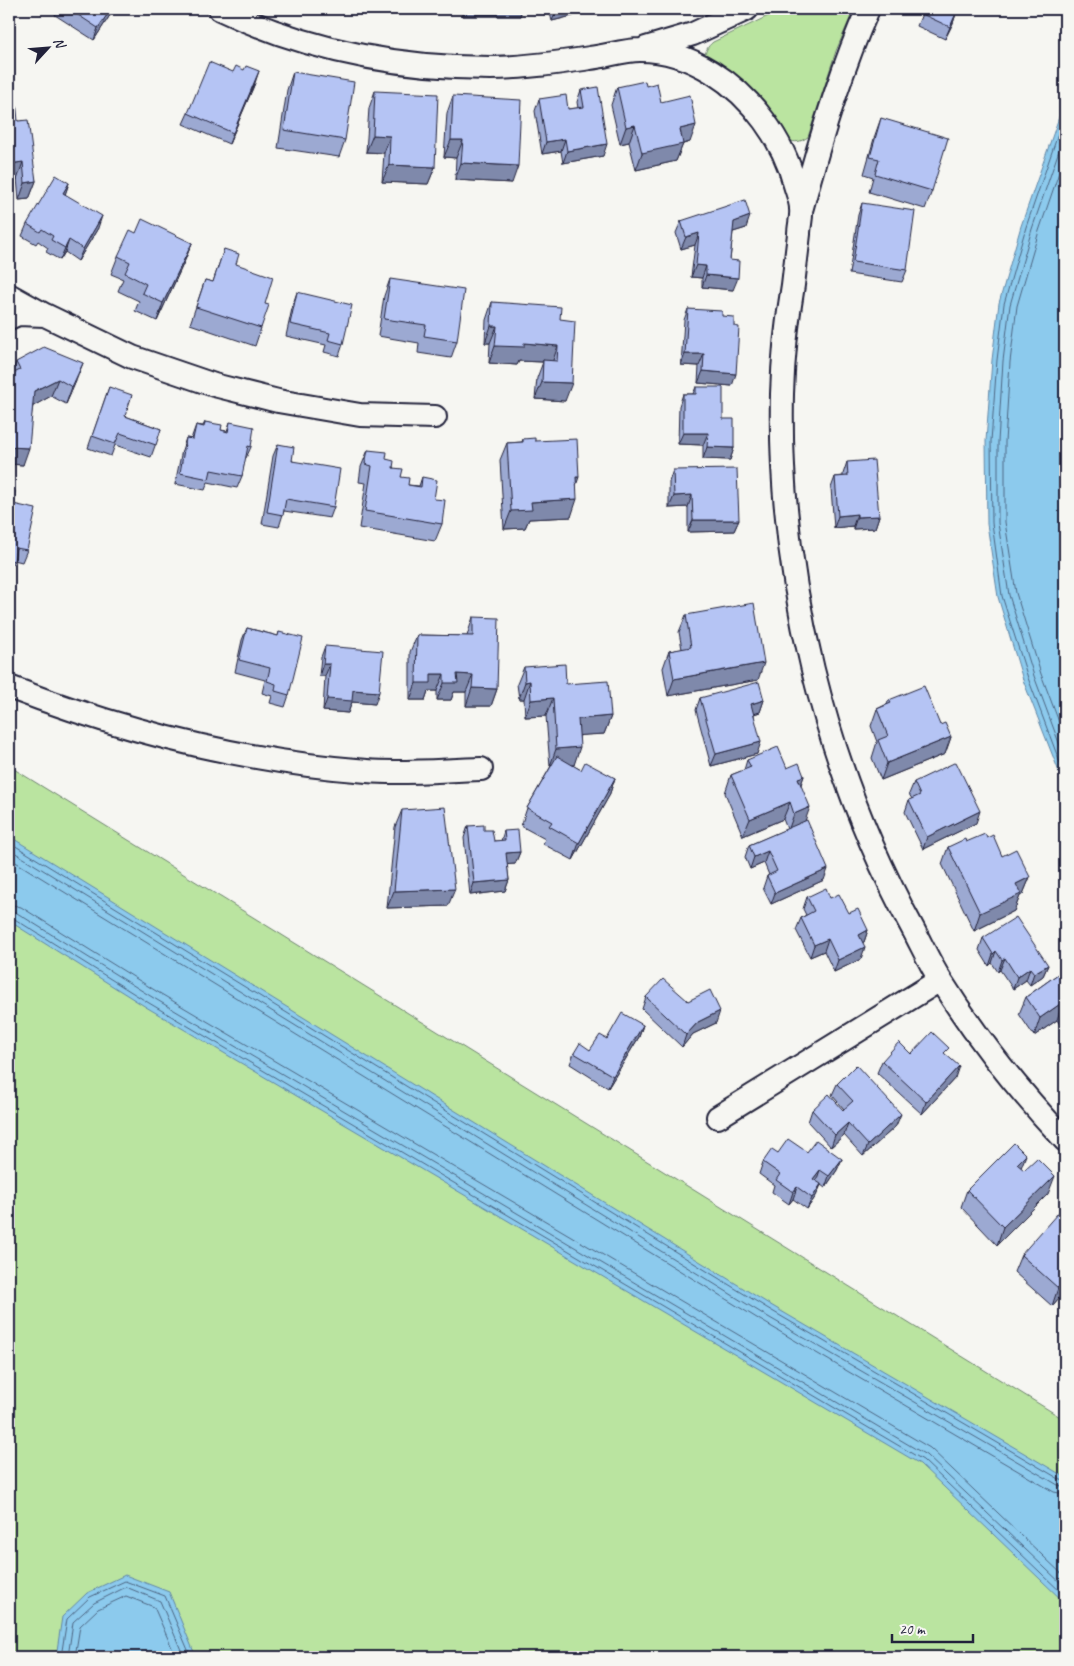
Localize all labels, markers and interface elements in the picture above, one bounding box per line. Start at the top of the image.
north arrow [22,22,72,72]
text: N [50,35,70,52]
scale bar [892,1611,973,1643]
text: 20 m [899,1620,926,1639]

